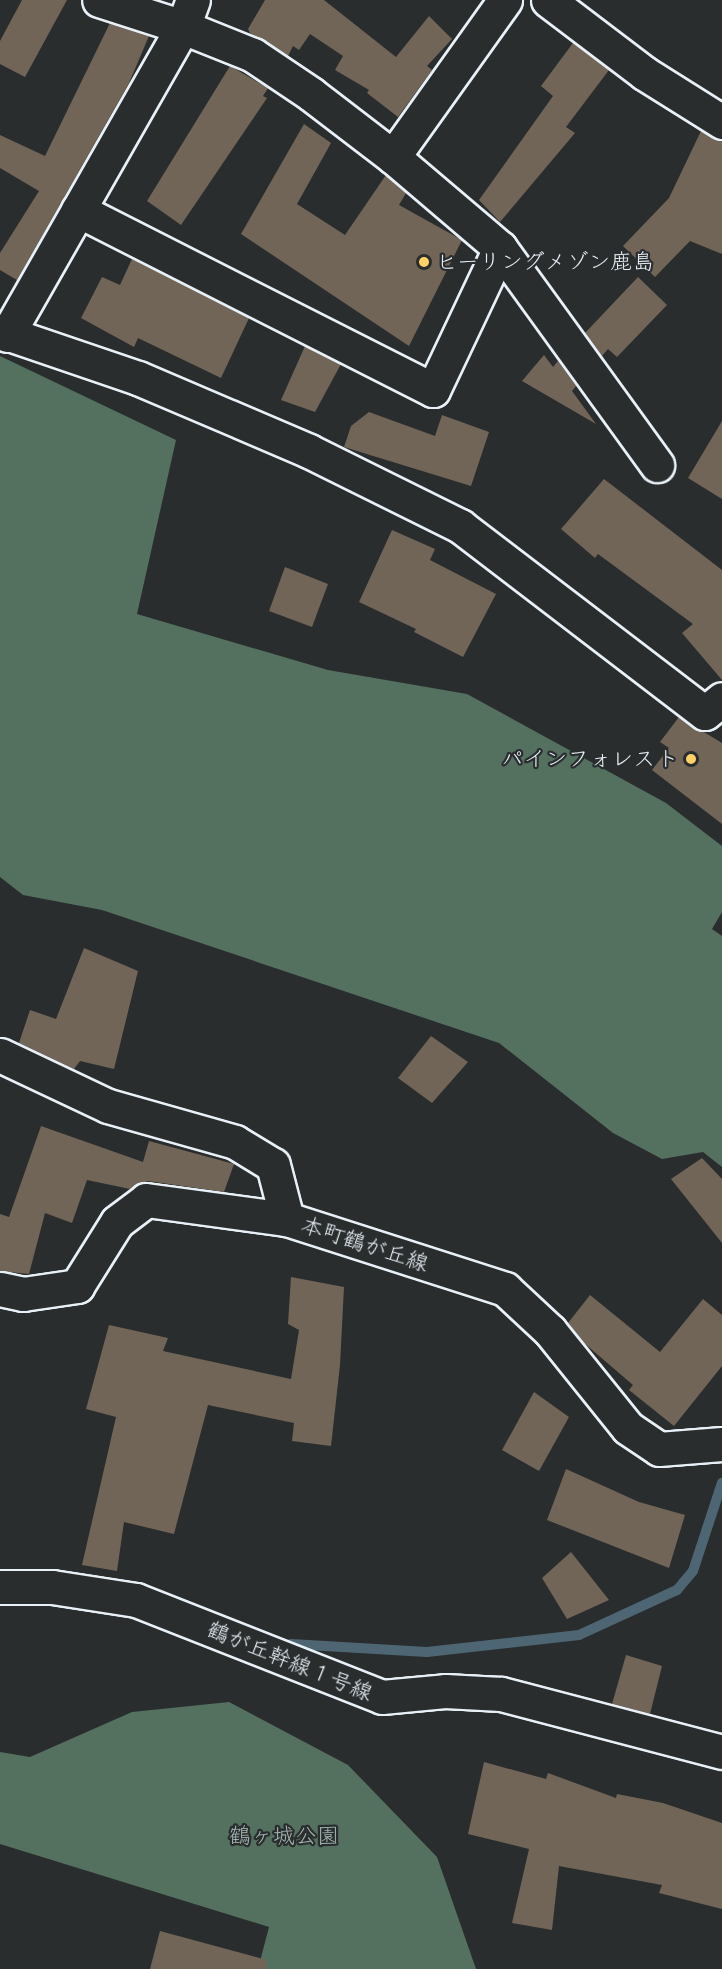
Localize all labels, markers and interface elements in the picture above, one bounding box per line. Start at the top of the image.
place label: ヒーリングメゾン鹿島 [436,249,655,275]
marker: ヒーリングメゾン鹿島 [417,255,431,269]
place label: パインフォレスト [503,746,679,772]
marker: パインフォレスト [684,752,698,766]
street label: 本町鶴が丘線 [298,1211,432,1277]
street label: 鶴が丘幹線１号線 [203,1616,377,1706]
park label: 鶴ヶ城公園 [229,1823,339,1849]

